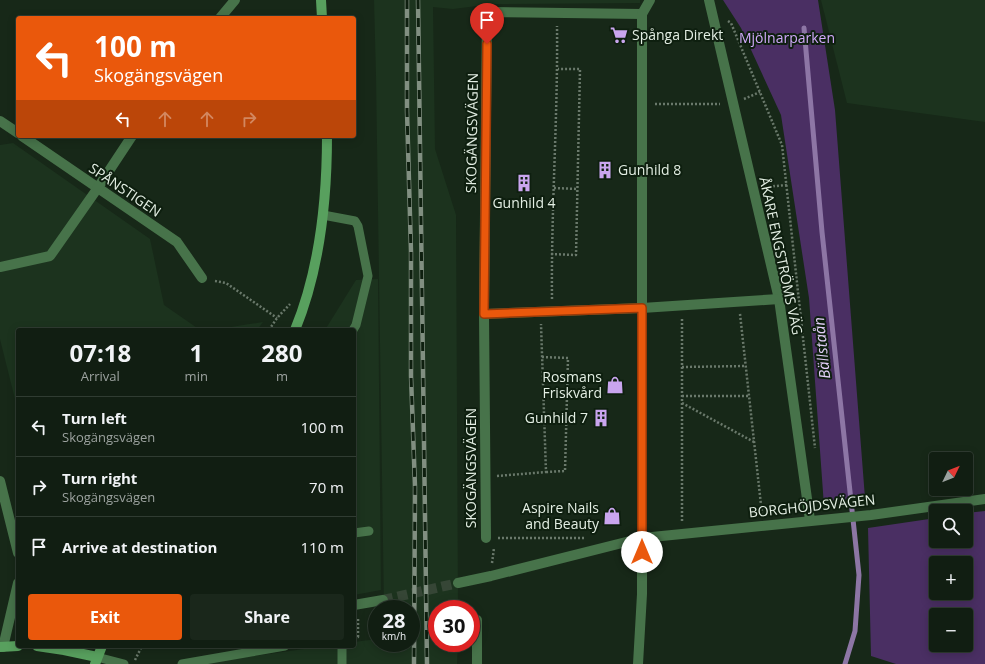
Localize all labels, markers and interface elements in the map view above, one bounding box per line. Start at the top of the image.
pin [470,3,504,44]
icon: arrive [476,9,498,31]
supermarket icon: Spånga Direkt [609,25,629,45]
place label: Spånga Direkt [632,25,723,44]
text: 100 m [94,27,177,65]
park label: Mjölnarparken [739,28,835,47]
icon: left [28,32,80,84]
text: Skogängsvägen [94,63,223,87]
street label: SKOGÄNGSVÄGEN [461,73,482,193]
icon: left [112,108,134,130]
icon: ahead [154,108,176,130]
icon: ahead [196,108,218,130]
icon: right [238,108,260,130]
street label: SPÅNSTIGEN [85,158,165,221]
building icon: Gunhild 8 [595,160,615,180]
place label: Gunhild 8 [618,160,681,179]
building icon: Gunhild 4 [514,173,534,193]
street label: ÅKARE ENGSTRÖMS VÄG [755,175,808,337]
place label: Gunhild 4 [492,193,556,212]
water label: Bällstaån [808,316,834,380]
text: 07:18 [69,336,131,369]
text: 1 [189,336,203,369]
text: 280 [261,336,303,369]
text: Arrival [81,367,120,385]
text: min [185,367,208,385]
text: m [276,367,288,385]
place label: Rosmans Friskvård [542,367,602,402]
shop icon: Rosmans Friskvård [605,375,625,395]
text: Turn left [62,408,127,428]
street label: SKOGÄNGSVÄGEN [461,408,480,528]
place label: Gunhild 7 [525,408,588,427]
building icon: Gunhild 7 [591,408,611,428]
icon: left [28,416,50,438]
text: 100 m [300,417,344,437]
text: Skogängsvägen [62,428,155,446]
north arrow [929,452,973,496]
map controls [929,452,973,652]
text: Turn right [62,468,137,488]
icon: right [28,476,50,498]
text: 70 m [309,477,344,497]
text: Skogängsvägen [62,488,155,506]
street label: BORGHÖJDSVÄGEN [748,489,876,522]
place label: Aspire Nails and Beauty [522,498,600,533]
button: search [929,504,973,548]
shop icon: Aspire Nails and Beauty [602,506,622,526]
position arrow [621,531,663,573]
icon: arrive [28,536,50,558]
text: Arrive at destination [62,537,217,557]
text: 110 m [300,537,344,557]
button: + [929,556,973,600]
button: Exit [28,594,182,640]
button: Share [190,594,344,640]
speed limit sign: 30 [428,600,480,652]
text: 28 [383,607,405,634]
button: − [929,608,973,652]
text: km/h [382,629,406,643]

